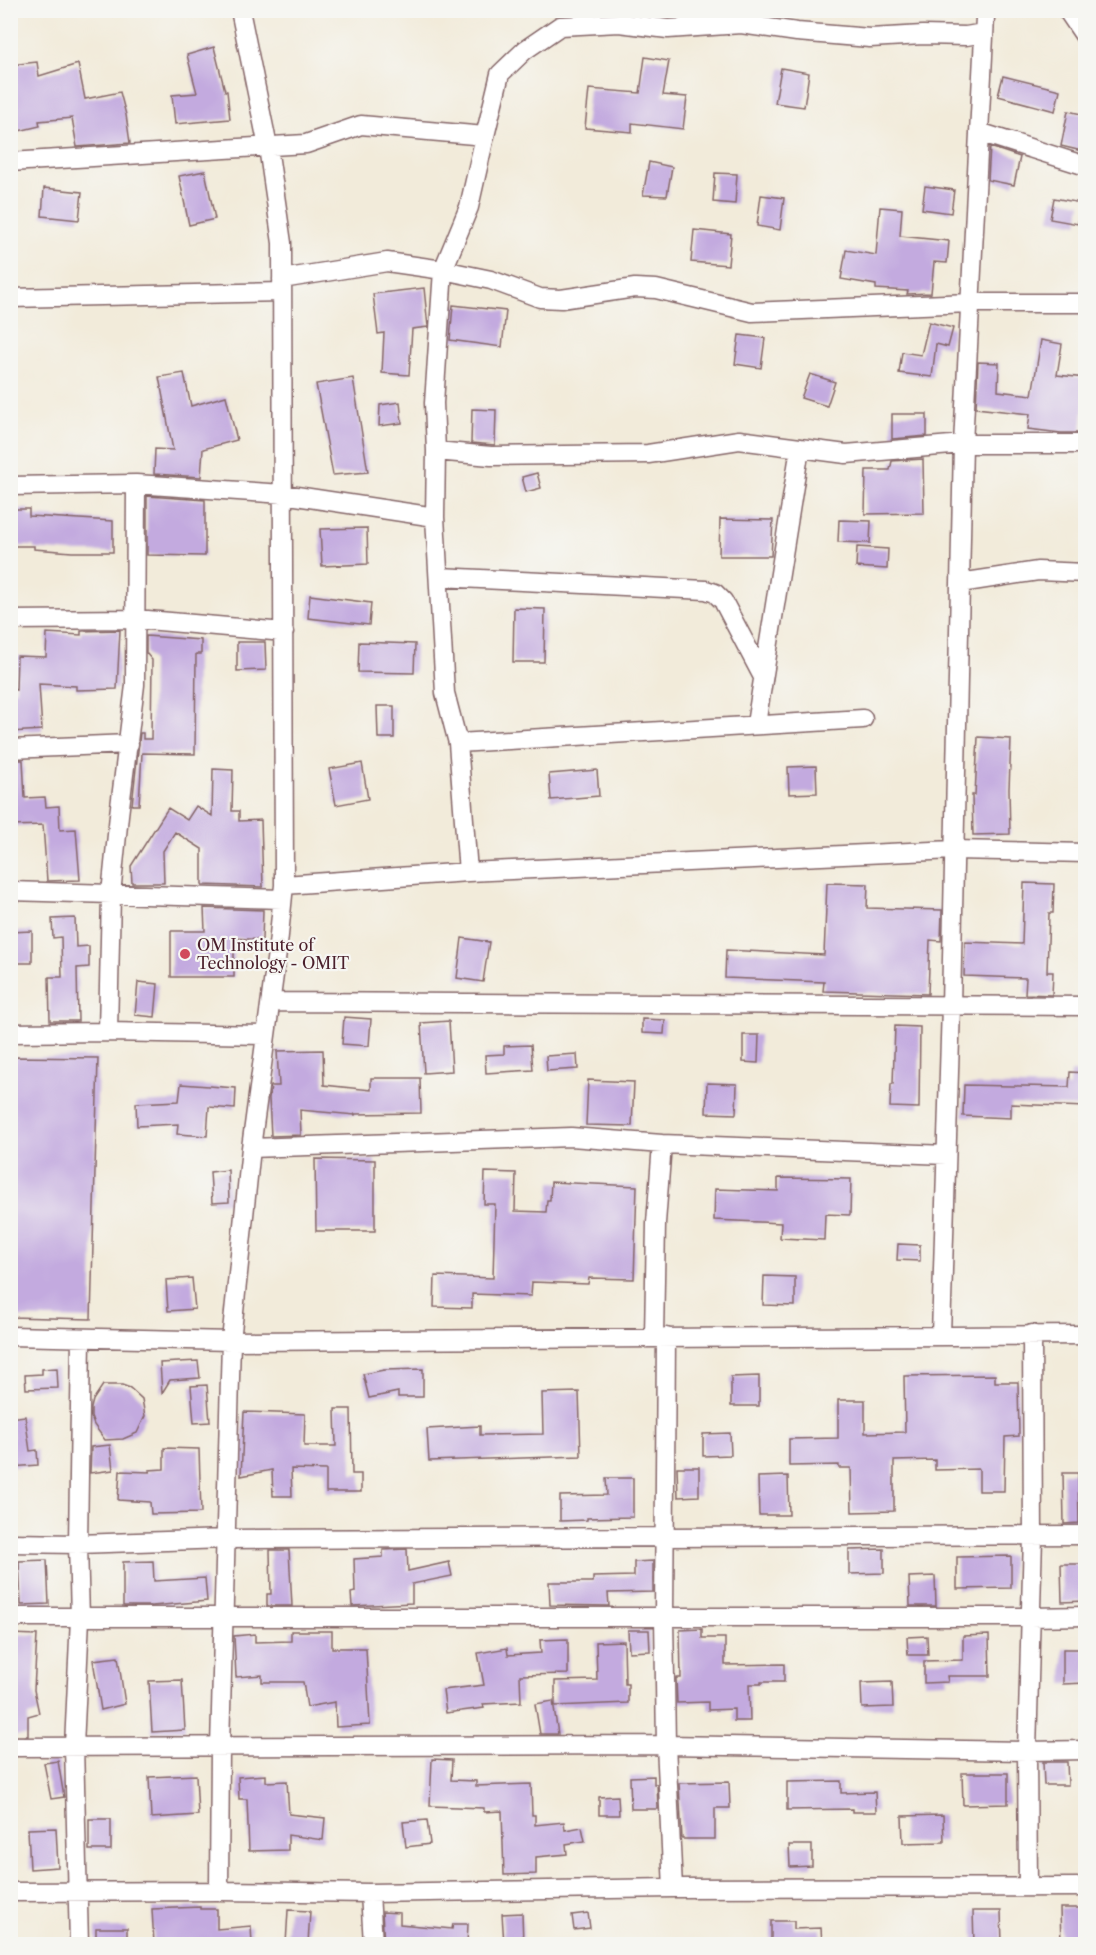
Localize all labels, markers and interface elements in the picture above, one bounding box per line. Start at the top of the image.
place label: OM Institute of Technology - OMIT [197,935,349,973]
marker: OM Institute of Technology - OMIT [178,947,192,961]

